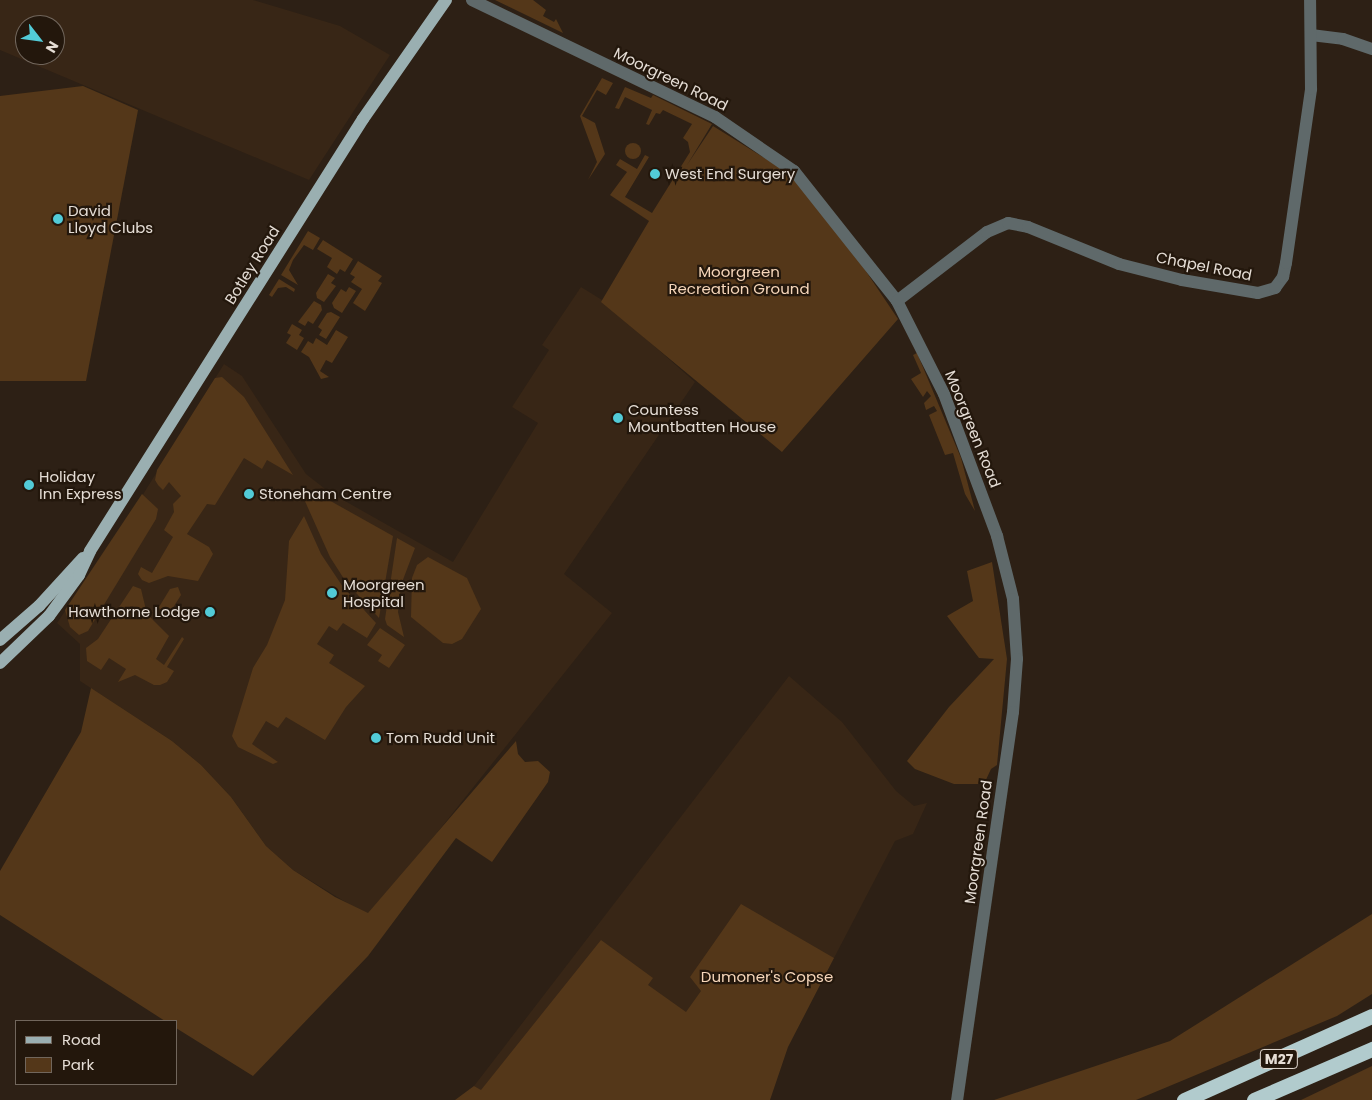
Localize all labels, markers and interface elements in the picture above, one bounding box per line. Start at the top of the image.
north arrow [15,15,65,65]
text: N [41,37,63,57]
street label: Moorgreen Road [611,44,731,114]
place label: West End Surgery [665,165,795,183]
marker: West End Surgery [649,168,661,180]
place label: David Lloyd Clubs [68,201,153,236]
marker: David Lloyd Clubs [52,213,64,225]
street label: Botley Road [221,223,283,307]
street label: Chapel Road [1154,248,1254,284]
park label: Moorgreen Recreation Ground [668,262,810,297]
street label: Moorgreen Road [941,368,1005,490]
place label: Countess Mountbatten House [628,400,776,435]
marker: Countess Mountbatten House [612,412,624,424]
place label: Holiday Inn Express [39,467,121,502]
marker: Holiday Inn Express [23,479,35,491]
place label: Stoneham Centre [259,485,392,503]
marker: Stoneham Centre [243,488,255,500]
place label: Moorgreen Hospital [343,575,425,610]
marker: Moorgreen Hospital [325,586,339,600]
place label: Hawthorne Lodge [68,603,200,621]
marker: Hawthorne Lodge [204,606,216,618]
place label: Tom Rudd Unit [386,729,495,747]
marker: Tom Rudd Unit [370,732,382,744]
street label: Moorgreen Road [960,779,996,905]
park label: Dumoner's Copse [701,968,833,986]
legend [15,1020,178,1085]
text: Road [62,1029,101,1050]
road number: M27 [1259,1048,1299,1070]
text: Park [62,1054,94,1075]

